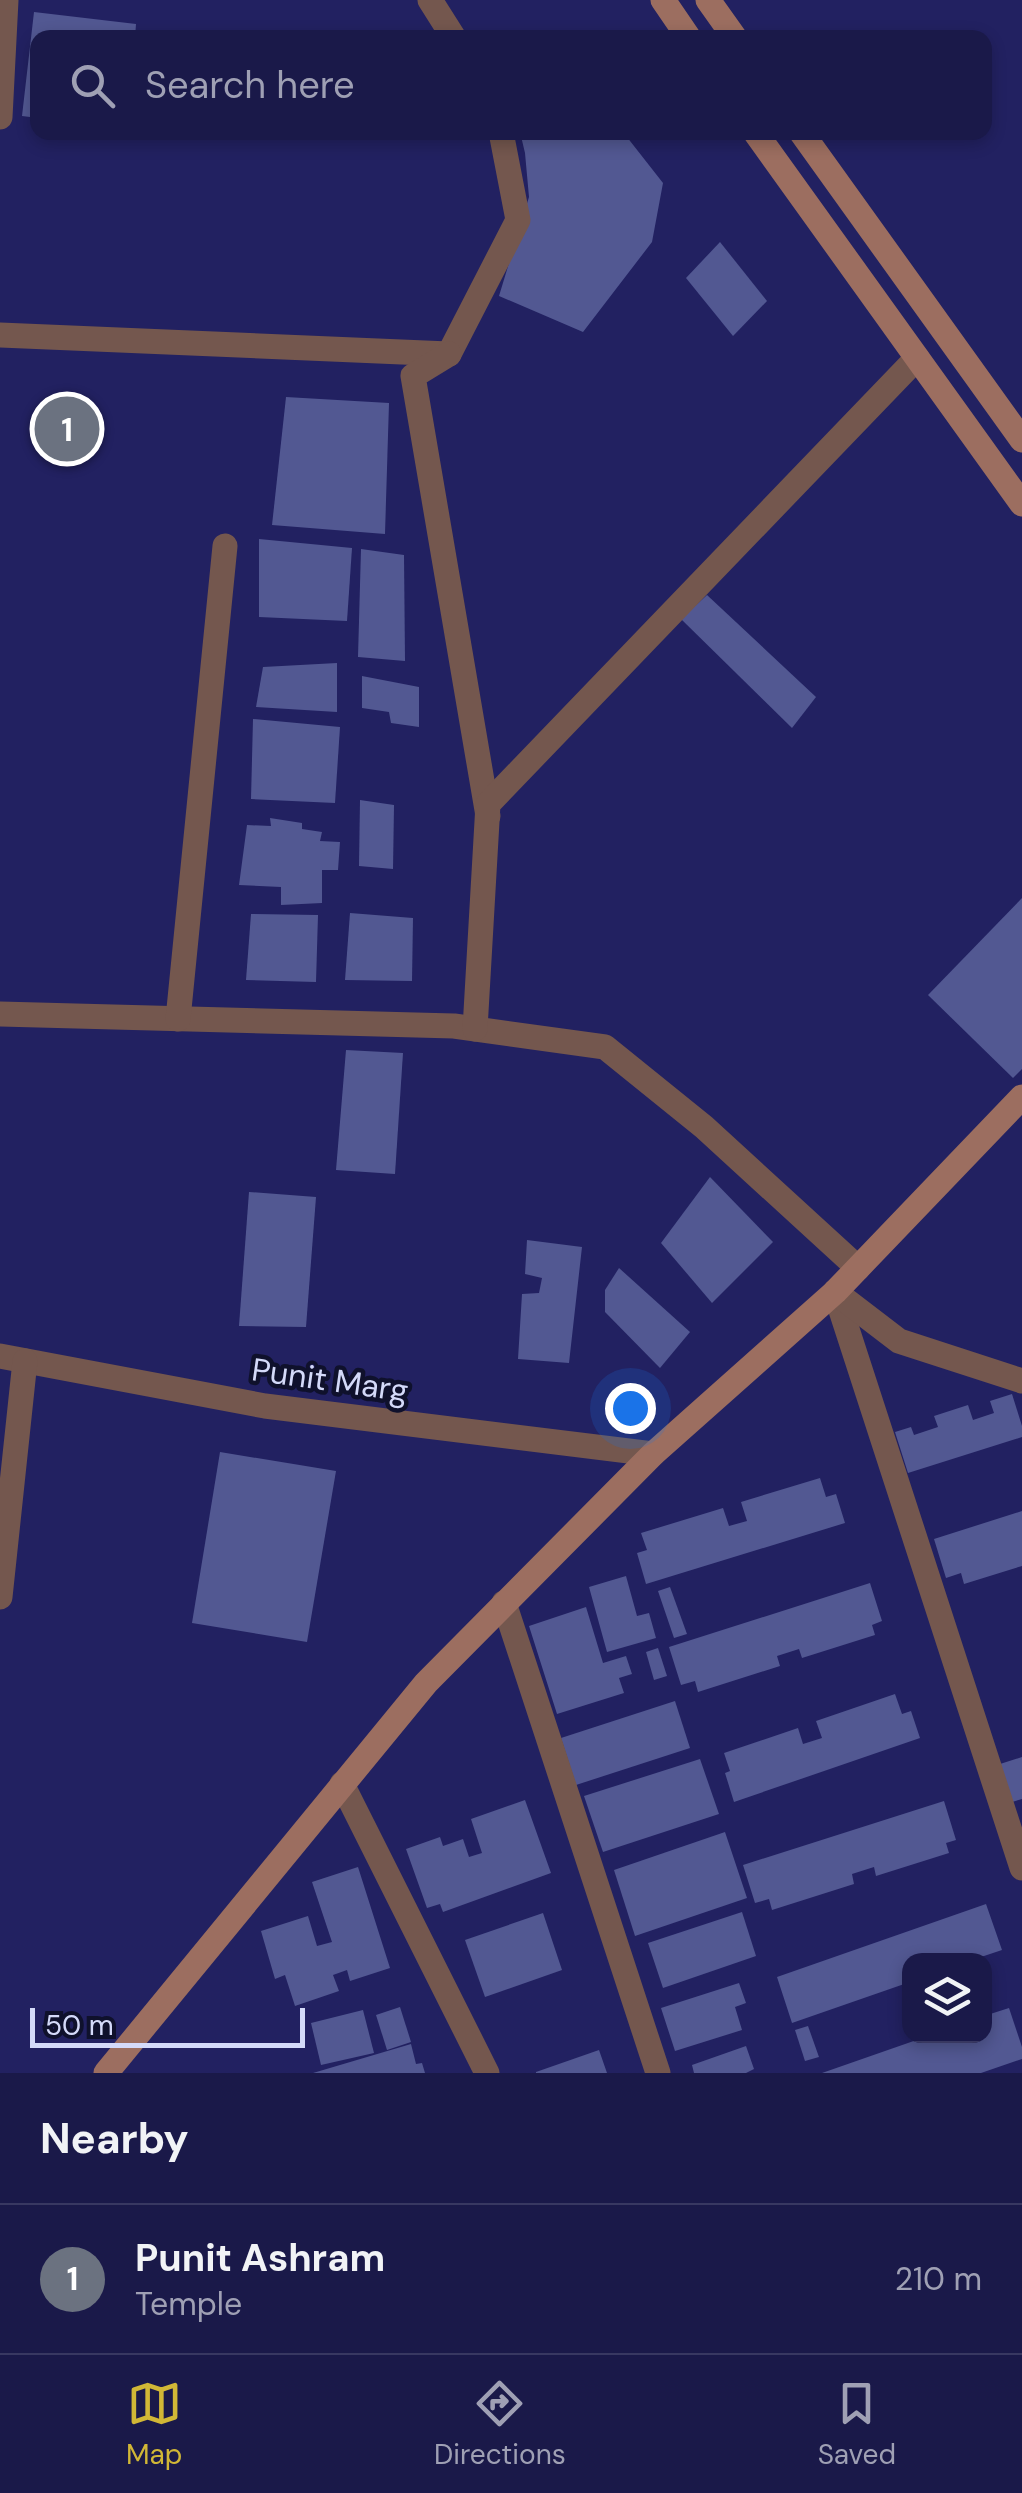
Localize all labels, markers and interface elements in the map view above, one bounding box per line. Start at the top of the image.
search box [30,30,992,140]
icon: search [65,58,120,113]
text: Search here [145,60,355,110]
pin: 1 [34,392,100,466]
street label: Punit Marg [249,1348,411,1412]
your location [605,1383,656,1434]
map controls [902,1953,992,2043]
button: layers [902,1953,992,2043]
scale bar [30,2003,305,2048]
text: 50 m [45,2007,114,2044]
text: Nearby [40,2111,189,2166]
text: Punit Ashram [135,2233,385,2283]
text: 1 [67,2258,78,2300]
text: 210 m [895,2258,982,2300]
text: Temple [135,2283,242,2325]
tab: Map [126,2376,182,2473]
tab: Directions [434,2376,566,2473]
tab: Saved [818,2376,896,2473]

